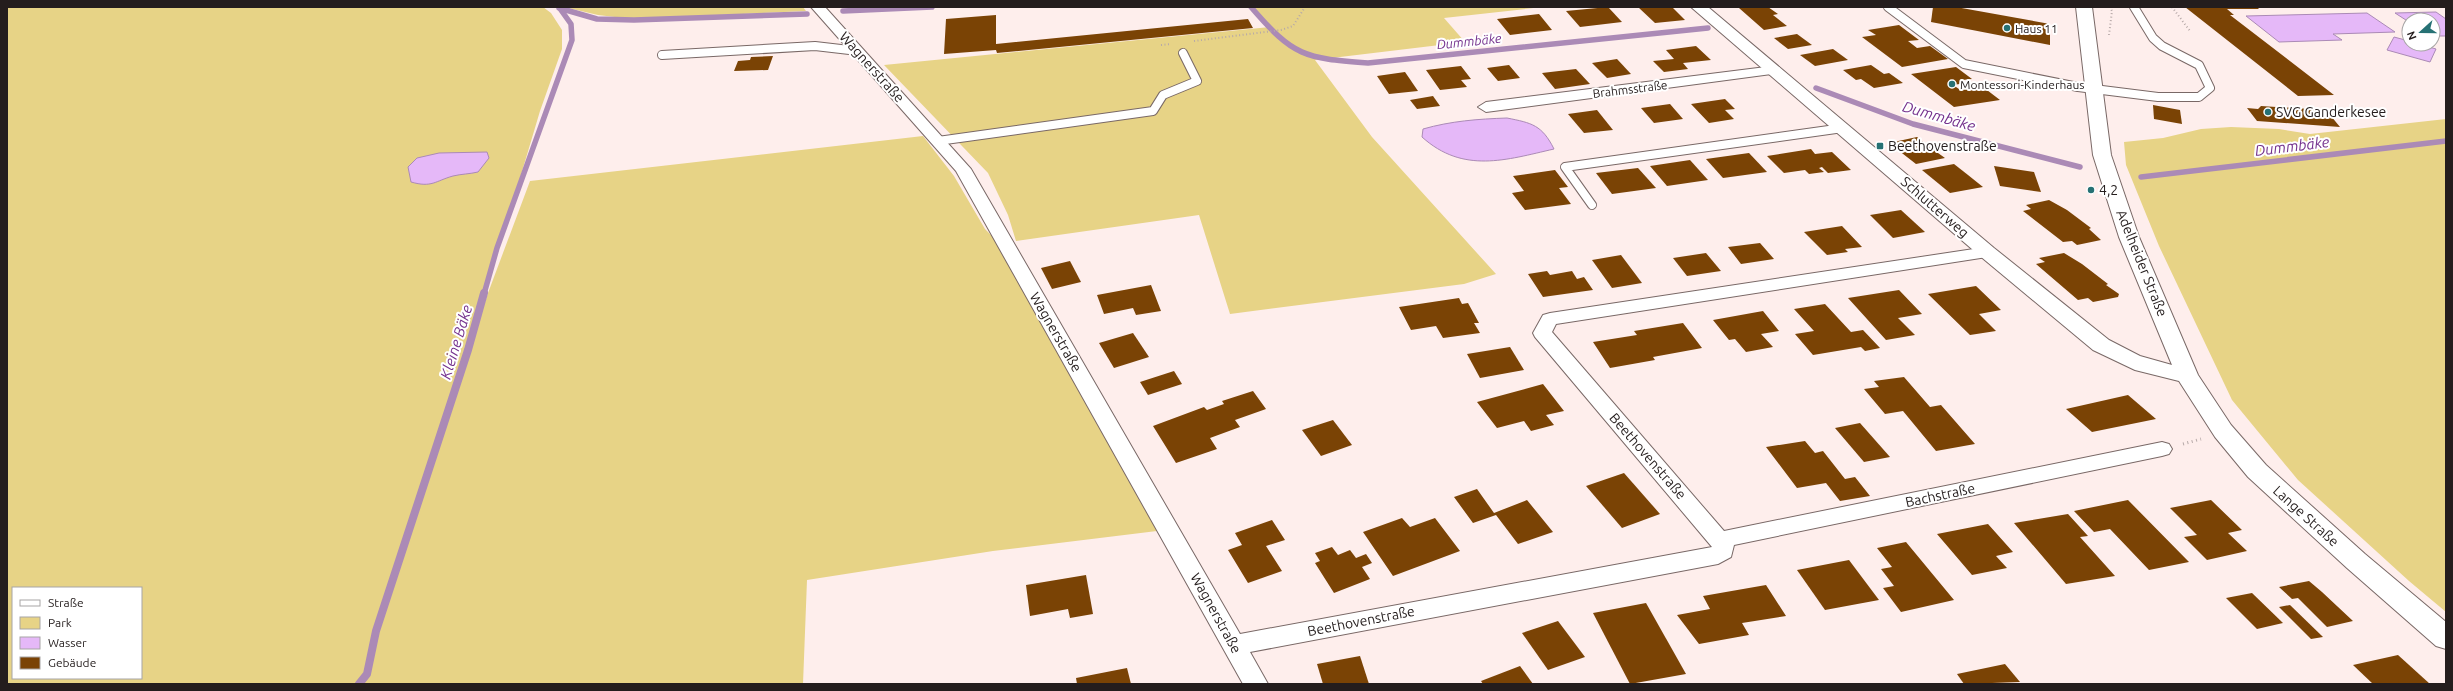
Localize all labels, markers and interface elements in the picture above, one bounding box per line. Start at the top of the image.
north arrow [2401,12,2441,52]
place label: Haus 11 [2015,22,2058,35]
marker: Haus 11 [2002,23,2012,33]
street label: Wagnerstraße [836,29,908,105]
text: N [2405,30,2419,42]
water label: Dummbäke [1436,31,1502,51]
street label: Brahmsstraße [1592,78,1668,100]
place label: Montessori-Kinderhaus [1960,78,2085,91]
marker: Montessori-Kinderhaus [1947,79,1957,89]
water label: Dummbäke [1901,98,1978,135]
place label: SVG Ganderkesee [2276,104,2386,120]
marker: SVG Ganderkesee [2263,107,2273,117]
water label: Dummbäke [2254,133,2331,159]
place label: Beethovenstraße [1888,138,1997,154]
marker: Beethovenstraße [1875,141,1885,151]
street label: Schlutterweg [1898,173,1972,241]
place label: 4,2 [2099,182,2118,198]
marker: 4,2 [2086,185,2096,195]
street label: Adelheider Straße [2113,207,2171,319]
street label: Wagnerstraße [1027,289,1085,375]
water label: Kleine Bäke [437,303,475,381]
street label: Beethovenstraße [1606,410,1690,502]
street label: Bachstraße [1904,480,1976,510]
street label: Lange Straße [2270,482,2342,550]
street label: Wagnerstraße [1187,570,1245,656]
legend [12,587,142,679]
text: Straße [48,596,84,609]
street label: Beethovenstraße [1306,603,1416,639]
text: Park [48,616,72,629]
text: Wasser [48,636,87,649]
text: Gebäude [48,656,96,669]

